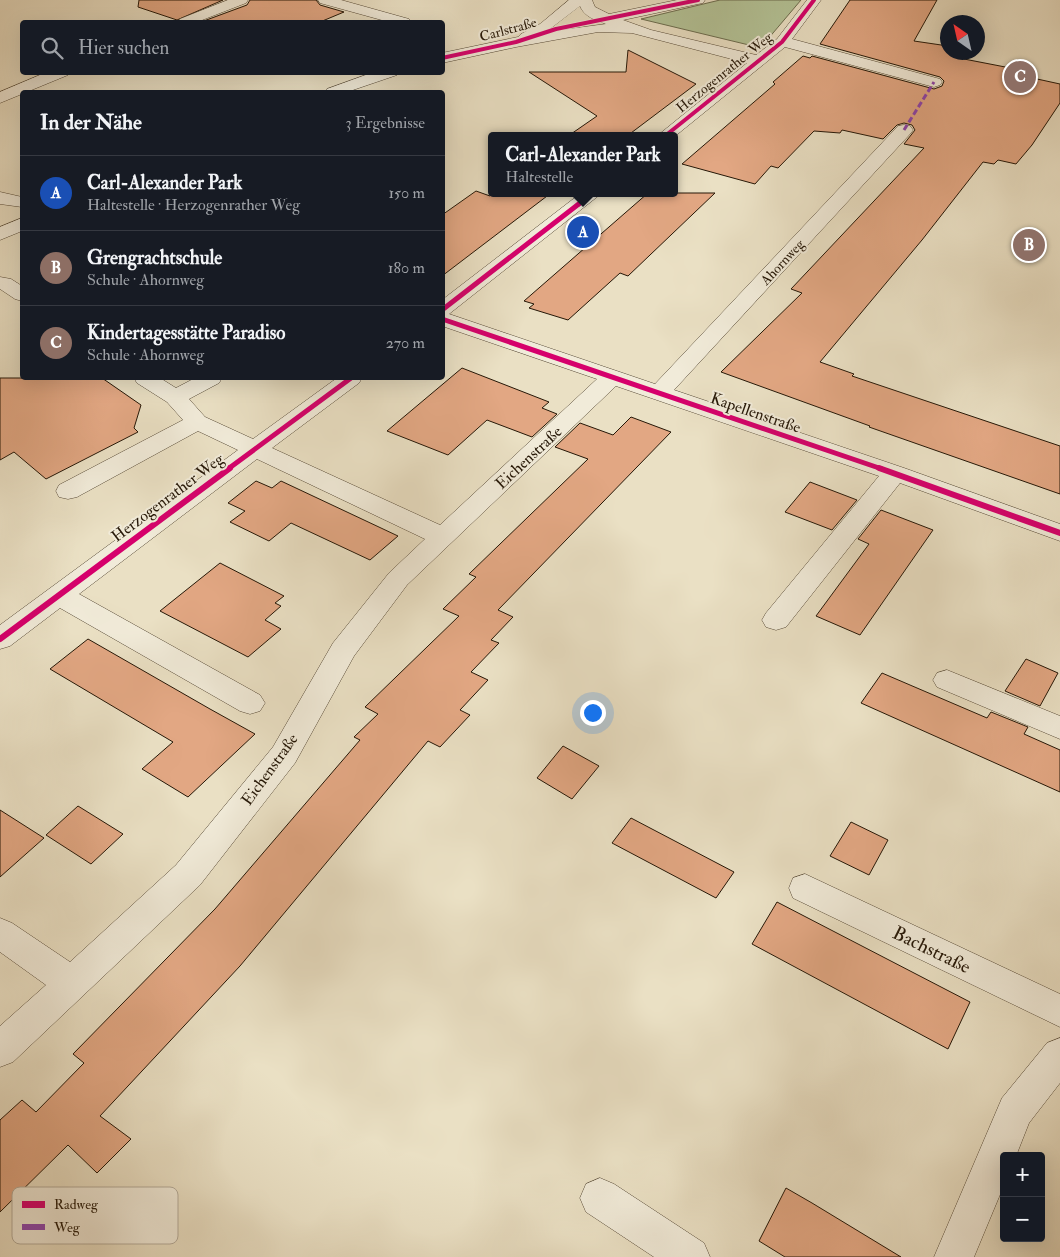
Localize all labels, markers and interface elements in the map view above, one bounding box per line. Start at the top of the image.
street label: Carlstraße [478,14,539,45]
north arrow [940,15,985,60]
search box [20,20,445,75]
street label: Herzogenrather Weg [673,28,777,116]
icon: search [38,34,66,62]
text: Hier suchen [78,36,169,60]
pin: C [1004,58,1036,96]
text: In der Nähe [40,109,142,136]
text: 3 Ergebnisse [345,113,425,133]
popup [488,132,678,197]
text: Carl-Alexander Park [505,143,661,167]
text: Haltestelle [505,167,573,187]
text: Carl-Alexander Park [87,171,242,195]
text: A [51,183,61,203]
text: 150 m [388,183,425,203]
text: Haltestelle · Herzogenrather Weg [87,195,300,215]
pin: A [567,213,599,251]
pin: B [1013,226,1045,264]
street label: Ahornweg [756,235,809,290]
text: Grengrachtschule [87,246,222,270]
text: B [51,258,61,278]
text: 180 m [388,258,425,278]
text: Schule · Ahornweg [87,270,204,290]
text: Kindertagesstätte Paradiso [87,321,285,345]
text: C [50,333,62,353]
text: 270 m [386,333,425,353]
text: Schule · Ahornweg [87,345,204,365]
street label: Kapellenstraße [708,388,804,439]
street label: Eichenstraße [491,422,566,494]
street label: Herzogenrather Weg [108,448,229,547]
your location [580,700,606,726]
street label: Eichenstraße [237,729,303,809]
street label: Bachstraße [889,921,974,979]
map controls [1000,1152,1045,1242]
button: + [1000,1152,1045,1197]
legend [12,1187,178,1244]
text: Radweg [54,1196,99,1213]
button: − [1000,1197,1045,1242]
text: Weg [53,1219,81,1236]

